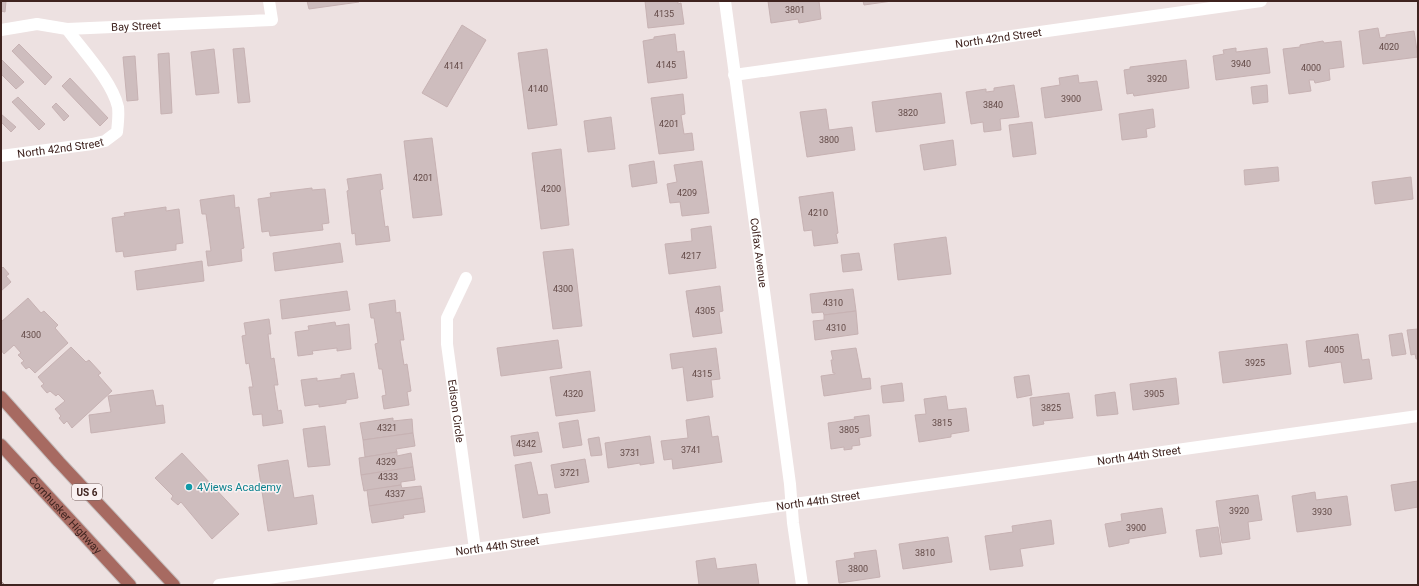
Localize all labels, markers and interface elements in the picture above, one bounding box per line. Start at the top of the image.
house number: 3801 [785,5,805,15]
house number: 4135 [654,9,674,19]
street label: Bay Street [111,18,162,34]
street label: North 42nd Street [954,25,1043,50]
house number: 4020 [1379,42,1399,52]
house number: 3940 [1231,59,1251,69]
house number: 4145 [656,60,676,70]
house number: 4141 [444,61,464,71]
house number: 4000 [1301,63,1321,73]
house number: 3920 [1147,74,1167,84]
house number: 4140 [528,84,548,94]
house number: 3900 [1061,94,1081,104]
house number: 3840 [983,100,1003,110]
house number: 3820 [898,108,918,118]
house number: 4201 [659,119,679,129]
street label: North 42nd Street [16,135,105,160]
house number: 3800 [819,135,839,145]
house number: 4201 [413,173,433,183]
house number: 4200 [541,184,561,194]
house number: 4209 [677,188,697,198]
house number: 4210 [808,208,828,218]
street label: Colfax Avenue [748,217,770,289]
house number: 4217 [681,251,701,261]
house number: 4300 [553,284,573,294]
house number: 4310 [823,298,843,308]
house number: 4305 [695,306,715,316]
house number: 4310 [826,323,846,333]
house number: 4300 [21,330,41,340]
house number: 4005 [1324,345,1344,355]
house number: 3925 [1245,358,1265,368]
house number: 4315 [692,369,712,379]
street label: Edison Circle [445,379,467,444]
house number: 4320 [563,389,583,399]
house number: 3905 [1144,389,1164,399]
house number: 3825 [1041,403,1061,413]
house number: 3815 [932,418,952,428]
house number: 4321 [377,423,397,433]
house number: 3805 [839,425,859,435]
house number: 4342 [516,439,536,449]
street label: North 44th Street [1096,443,1182,468]
house number: 3741 [681,445,701,455]
house number: 3731 [620,448,640,458]
house number: 4329 [376,457,396,467]
house number: 3721 [560,468,580,478]
house number: 4333 [378,472,398,482]
street label: Cornhusker Highway [26,473,105,557]
place label: 4Views Academy [197,481,282,494]
marker: 4Views Academy [184,482,194,492]
road number: US 6 [72,484,102,500]
street label: North 44th Street [775,488,861,513]
house number: 4337 [385,489,405,499]
house number: 3920 [1229,506,1249,516]
house number: 3930 [1312,507,1332,517]
house number: 3900 [1126,523,1146,533]
street label: North 44th Street [455,533,540,558]
house number: 3810 [915,548,935,558]
house number: 3800 [848,564,868,574]

